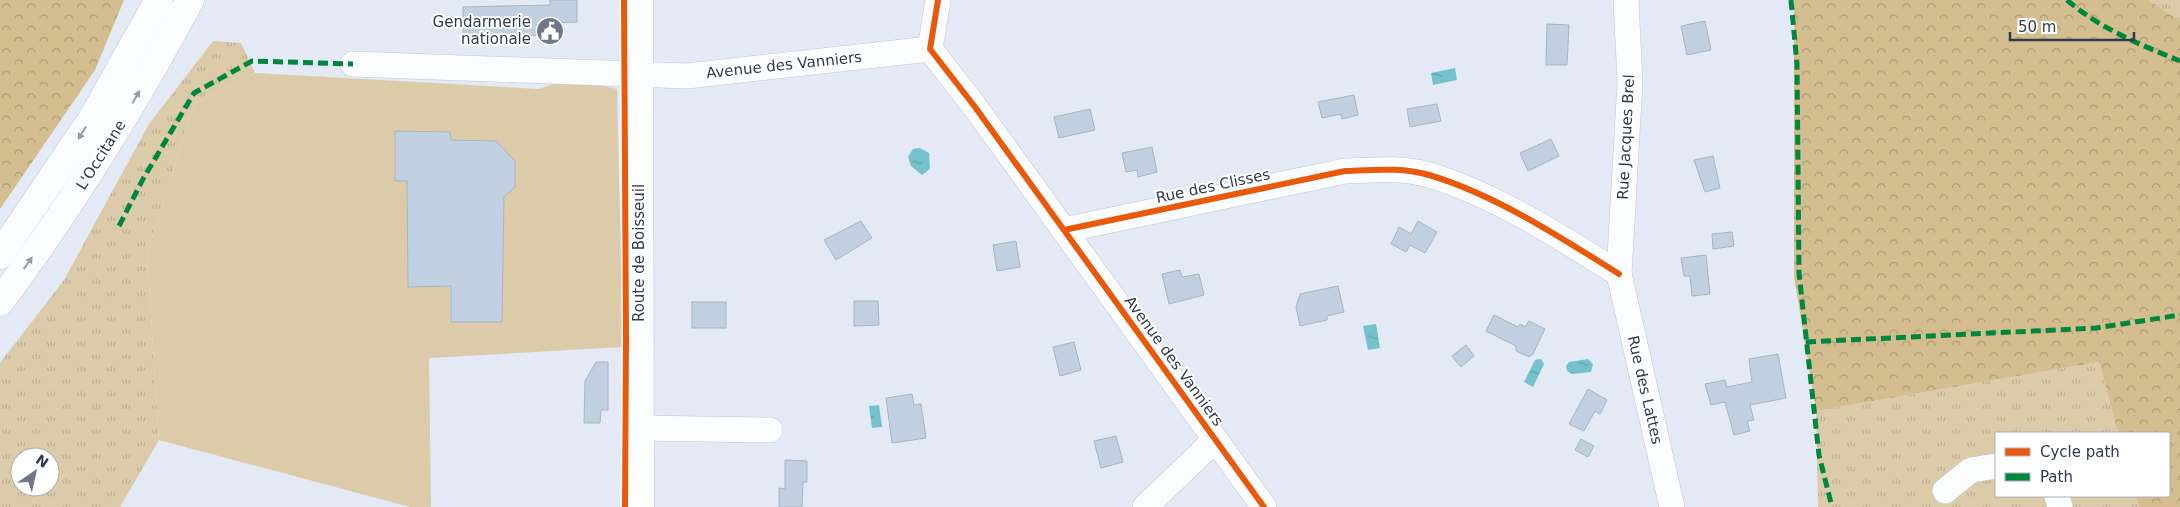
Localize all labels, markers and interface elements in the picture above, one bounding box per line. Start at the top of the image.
scale bar [2010,10,2134,42]
place label: Gendarmerie nationale [433,13,531,48]
public building icon: Gendarmerie nationale [535,16,565,46]
text: 50 m [2018,18,2056,36]
street label: Avenue des Vanniers [705,48,863,82]
street label: Rue Jacques Brel [1614,74,1638,200]
one-way arrow [132,90,140,104]
street label: L'Occitane [72,117,130,193]
one-way arrow [78,127,87,140]
street label: Rue des Clisses [1154,165,1272,207]
street label: Route de Boisseuil [630,184,648,322]
one-way arrow [23,256,33,270]
street label: Avenue des Vanniers [1121,292,1227,430]
street label: Rue des Lattes [1624,334,1666,446]
legend [1995,432,2170,497]
text: Cycle path [2040,443,2120,461]
north arrow [10,447,60,497]
text: N [33,451,52,471]
text: Path [2040,468,2073,486]

